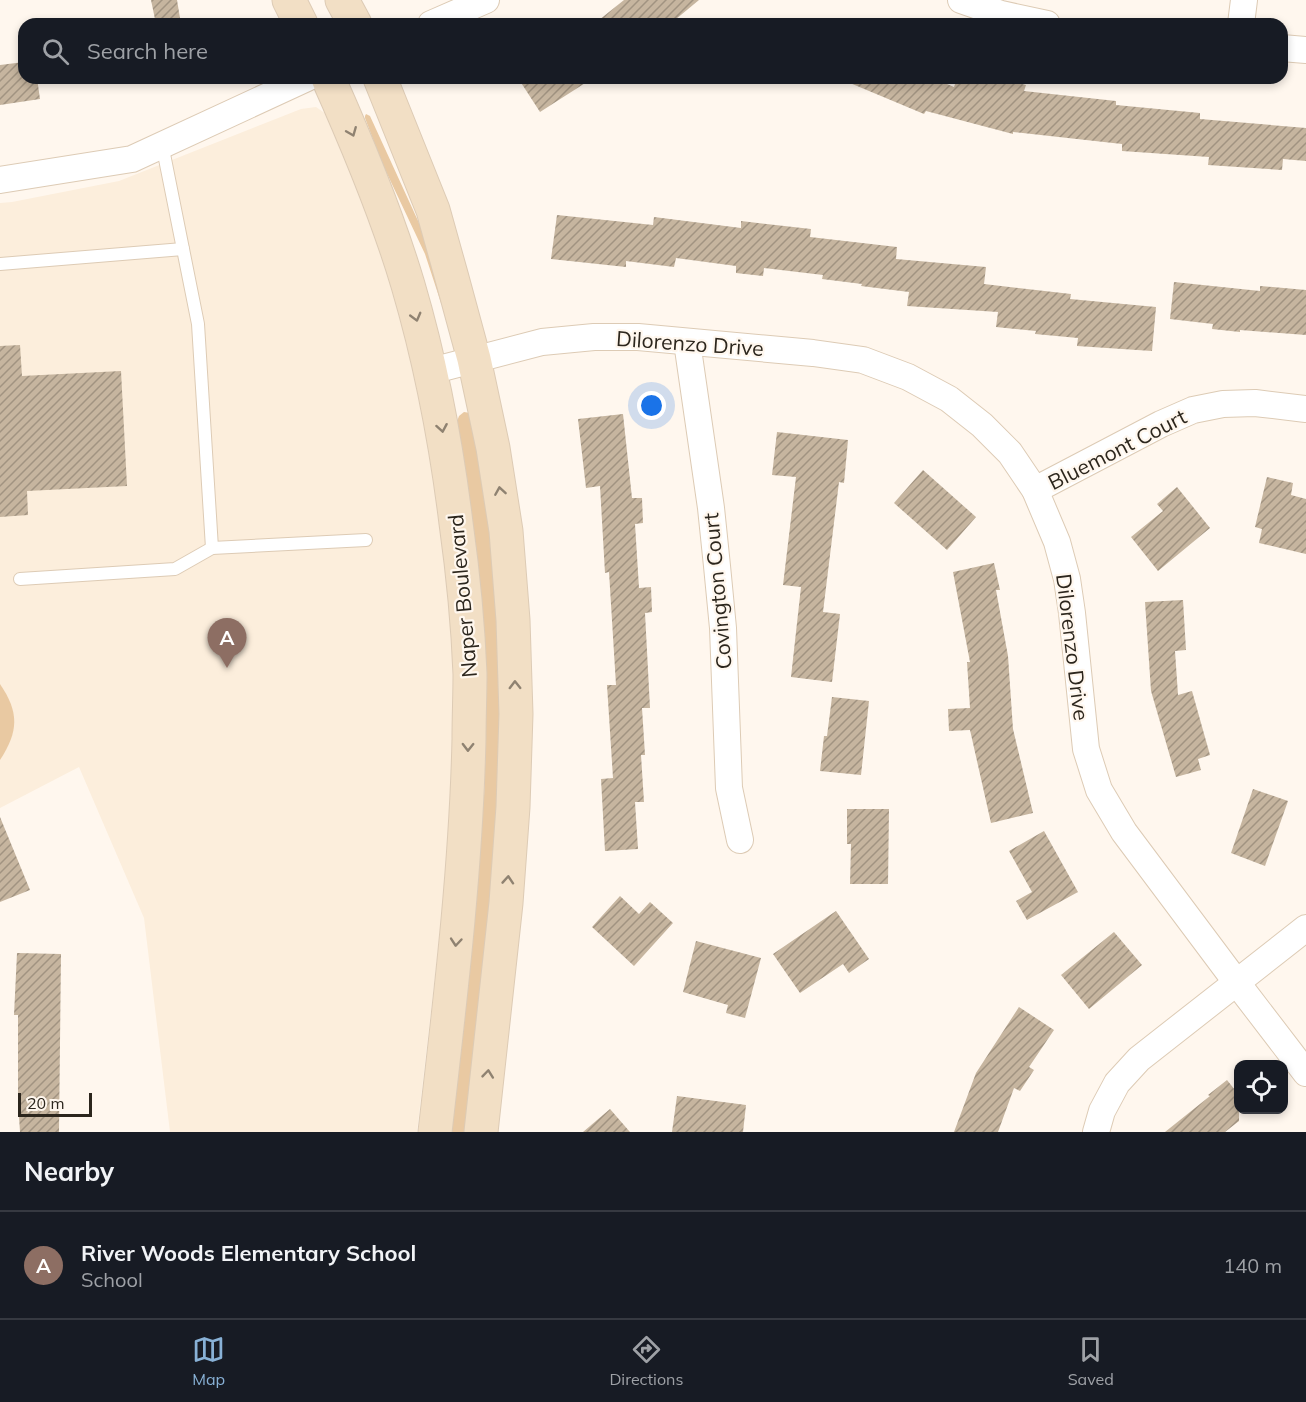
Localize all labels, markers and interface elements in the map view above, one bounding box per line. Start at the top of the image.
search box [18,18,1288,84]
icon: search [39,35,72,68]
text: Search here [87,37,208,65]
one-way arrow [345,125,357,136]
one-way arrow [409,312,422,322]
street label: Dilorenzo Drive [615,325,765,361]
your location [637,391,666,420]
street label: Bluemont Court [1044,403,1190,495]
one-way arrow [435,423,448,433]
one-way arrow [494,486,506,496]
street label: Covington Court [697,512,737,670]
street label: Naper Boulevard [442,513,482,679]
street label: Dilorenzo Drive [1051,572,1095,722]
pin: A [208,618,246,668]
one-way arrow [509,681,521,690]
one-way arrow [462,743,475,752]
one-way arrow [501,875,514,884]
one-way arrow [450,937,463,946]
map controls [1234,1060,1288,1114]
button: locate [1234,1060,1288,1114]
one-way arrow [481,1069,494,1078]
scale bar [18,1090,92,1118]
text: 20 m [27,1093,64,1113]
text: Nearby [24,1155,114,1188]
text: River Woods Elementary School [81,1239,416,1267]
text: A [36,1253,51,1278]
text: 140 m [1223,1253,1282,1278]
text: School [81,1267,143,1292]
tab: Map [192,1333,225,1389]
tab: Directions [609,1333,683,1389]
tab: Saved [1068,1333,1114,1389]

